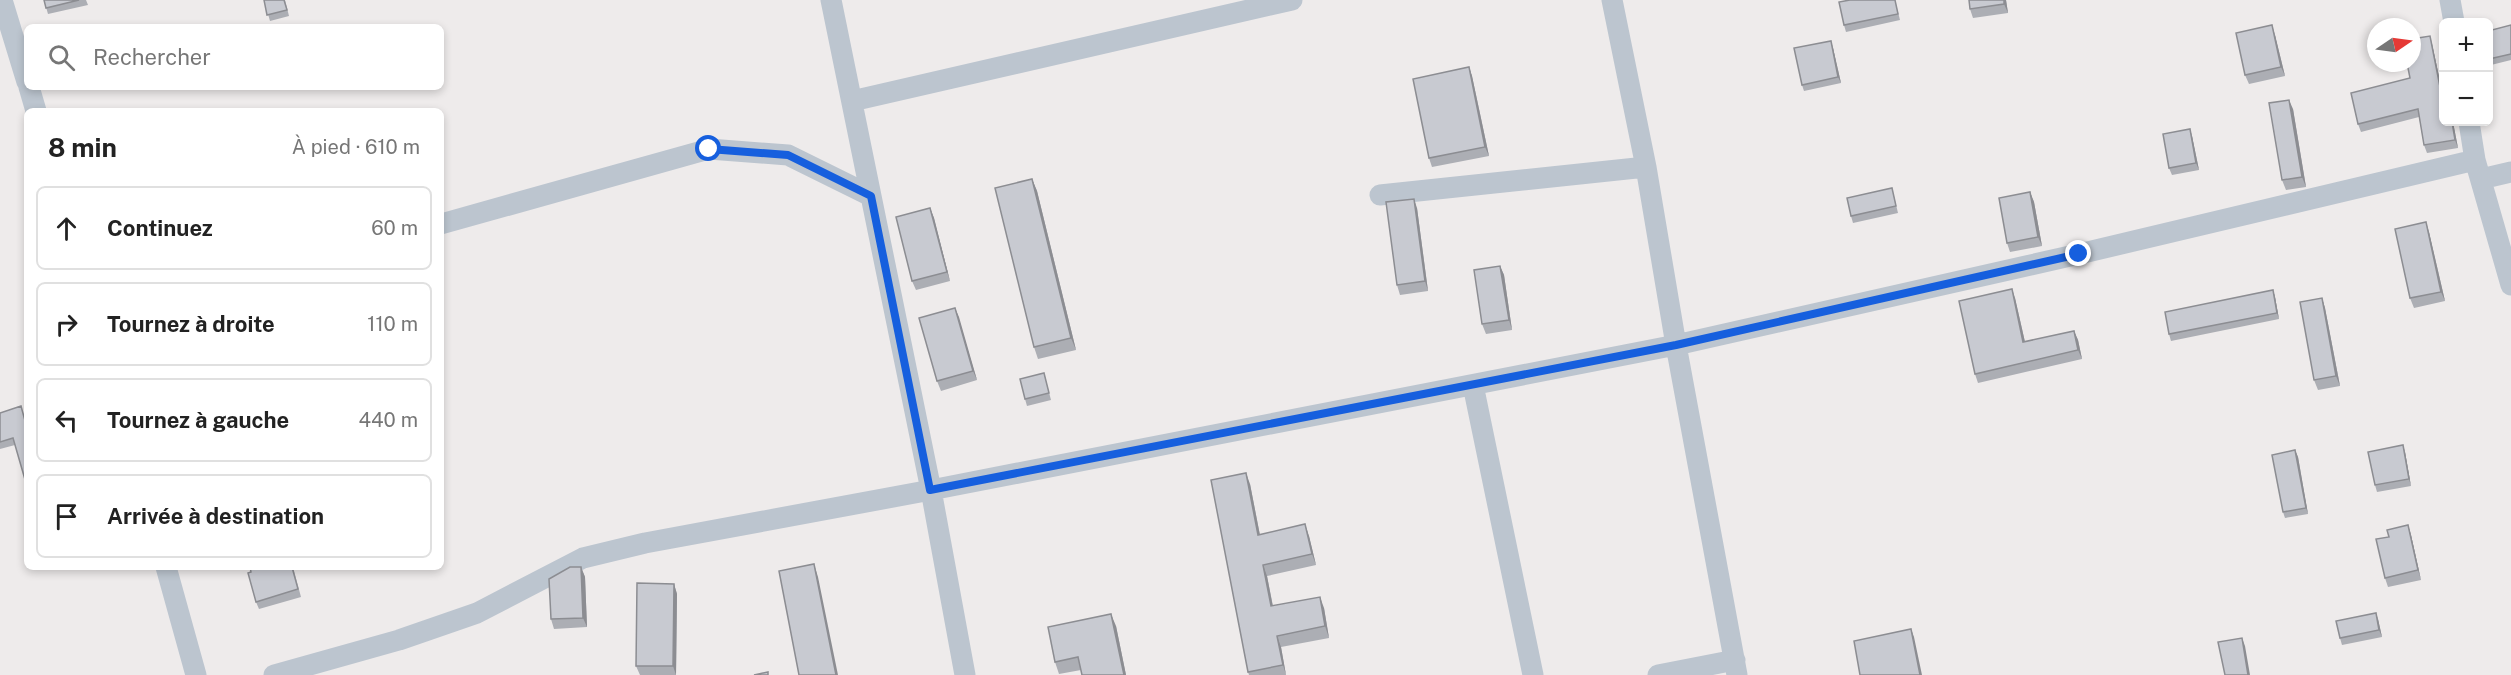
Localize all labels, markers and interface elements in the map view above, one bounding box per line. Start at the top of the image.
north arrow [2367,18,2421,72]
map controls [2439,18,2493,126]
button: + [2439,18,2493,72]
search box [24,24,444,90]
icon: search [45,41,78,74]
text: Rechercher [93,44,211,70]
button: − [2439,72,2493,126]
text: 8 min [48,132,117,163]
text: À pied · 610 m [292,135,420,159]
route start [695,135,721,161]
icon: ahead [50,212,83,245]
text: Continuez [107,215,213,241]
text: 60 m [371,216,418,240]
route end [2065,240,2091,266]
icon: right [50,308,83,341]
text: Tournez à droite [107,311,275,337]
text: 110 m [367,312,418,336]
icon: left [50,404,83,437]
text: Tournez à gauche [107,407,289,433]
text: 440 m [358,408,418,432]
icon: arrive [50,500,83,533]
text: Arrivée à destination [107,503,324,529]

